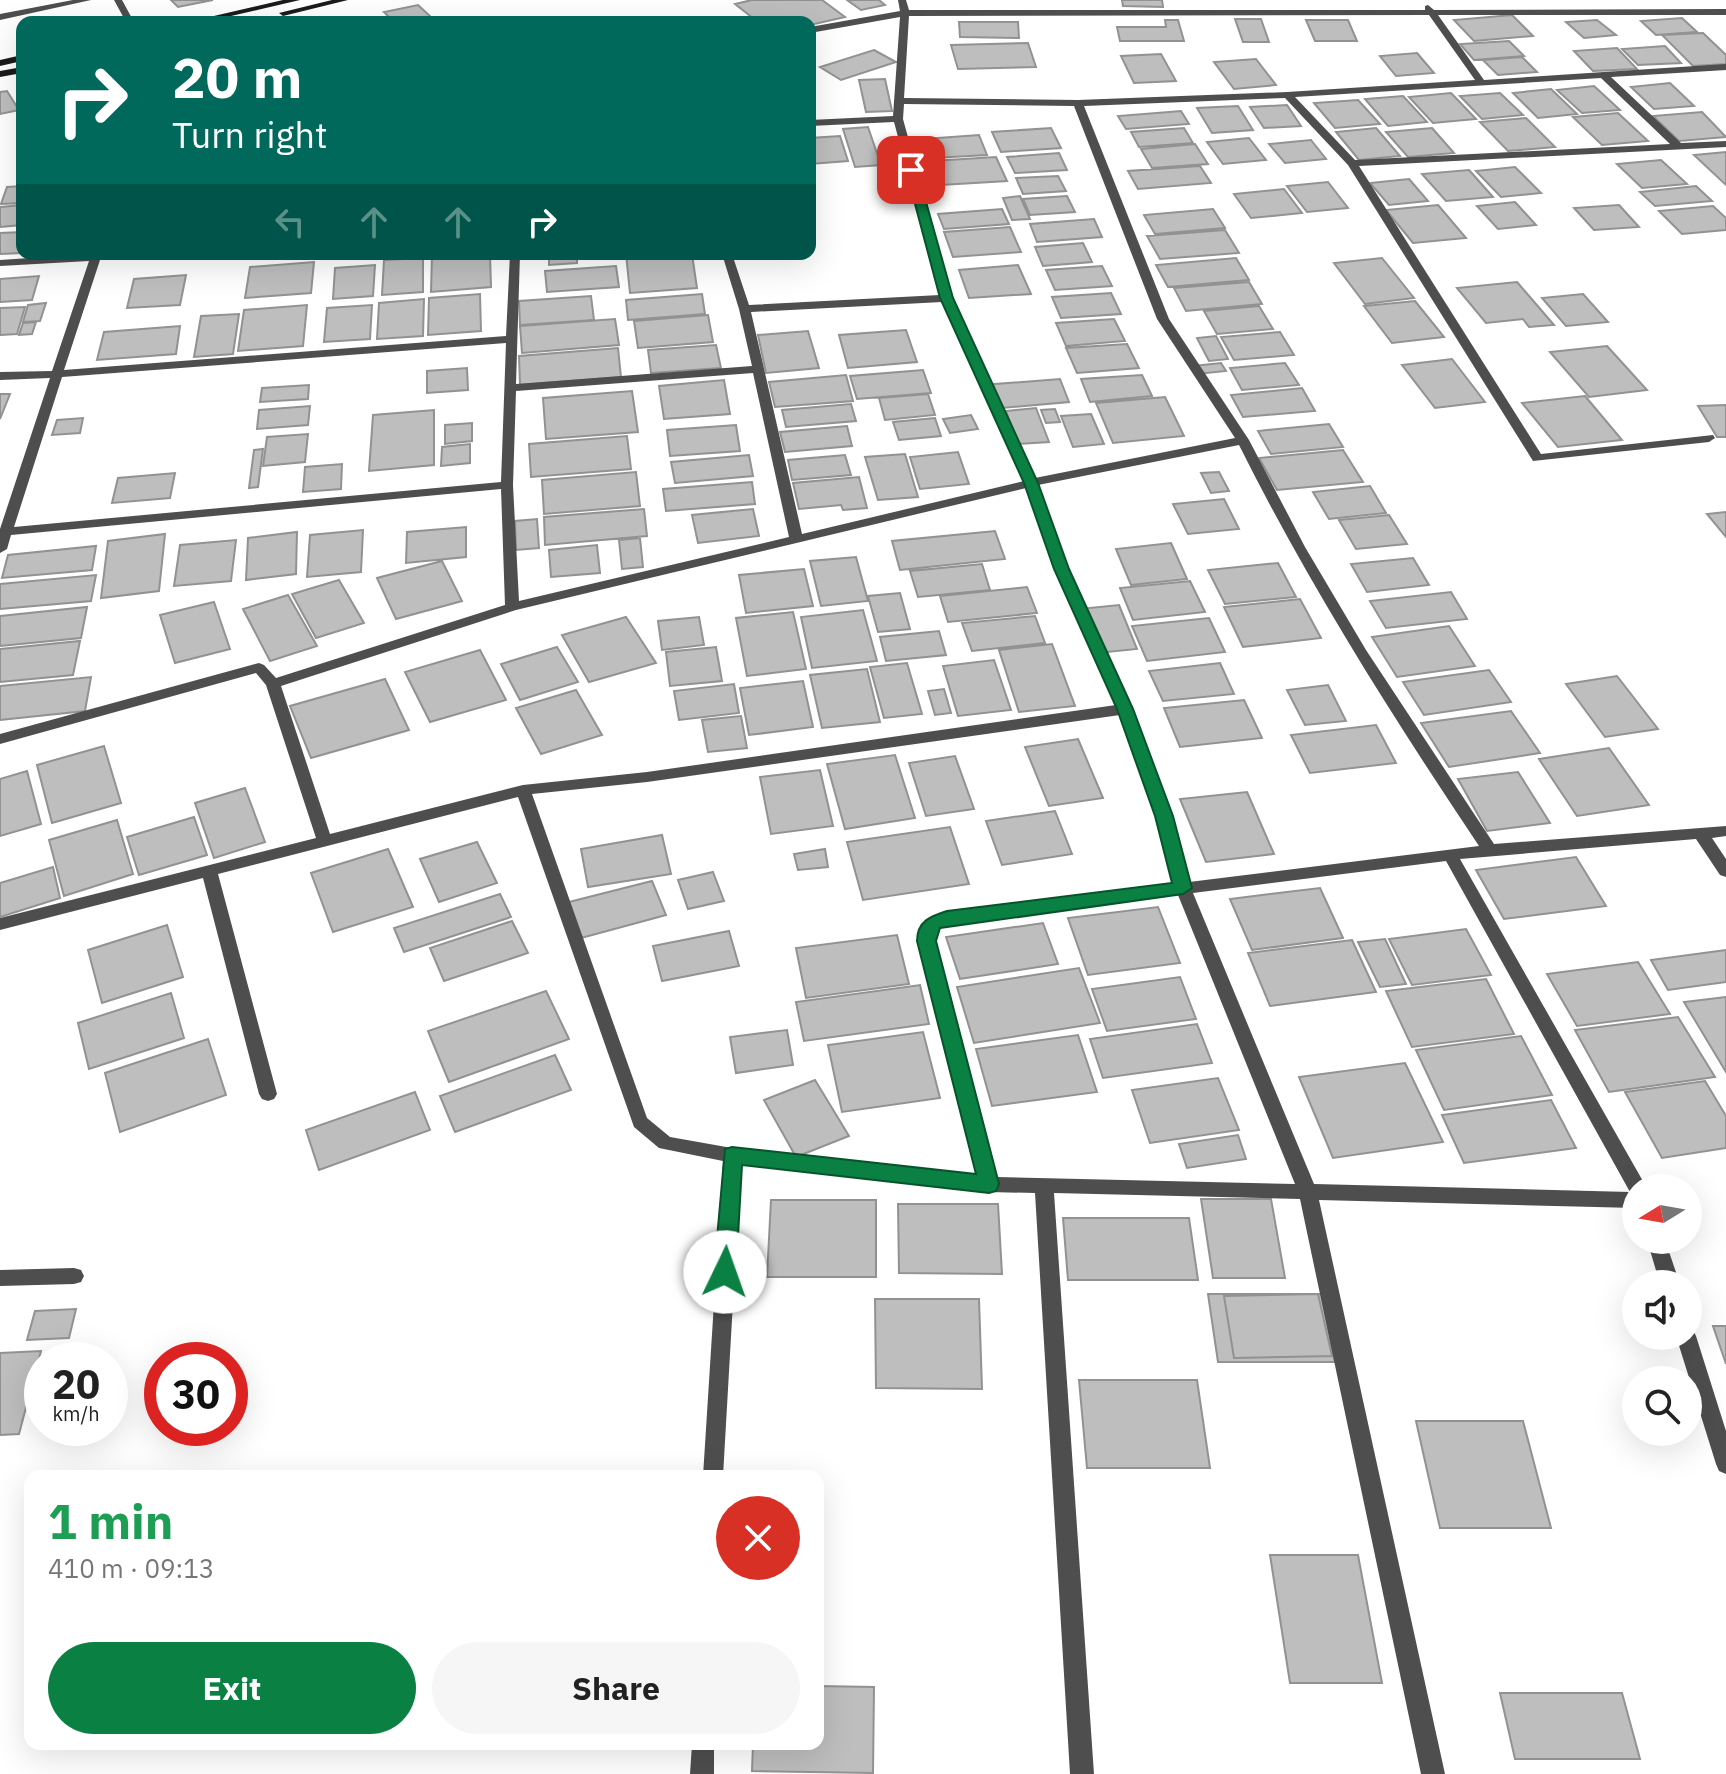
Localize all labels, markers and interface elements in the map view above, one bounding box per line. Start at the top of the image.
text: 20 m [172,41,302,113]
icon: right [40,48,144,152]
text: Turn right [172,111,328,158]
pin [877,136,945,204]
icon: arrive [889,148,933,192]
icon: left [268,200,312,244]
icon: ahead [352,200,396,244]
icon: ahead [436,200,480,244]
icon: right [520,200,564,244]
north arrow [1622,1174,1702,1254]
map controls [1622,1174,1702,1446]
position arrow [683,1230,767,1314]
button: sound [1622,1270,1702,1350]
speed limit sign: 30 [144,1342,248,1446]
text: 20 [52,1358,100,1410]
button: search [1622,1366,1702,1446]
text: km/h [52,1400,100,1427]
text: 1 min [48,1490,173,1552]
button: close [716,1496,800,1580]
text: 410 m · 09:13 [48,1551,214,1585]
button: Exit [48,1642,416,1734]
button: Share [432,1642,800,1734]

